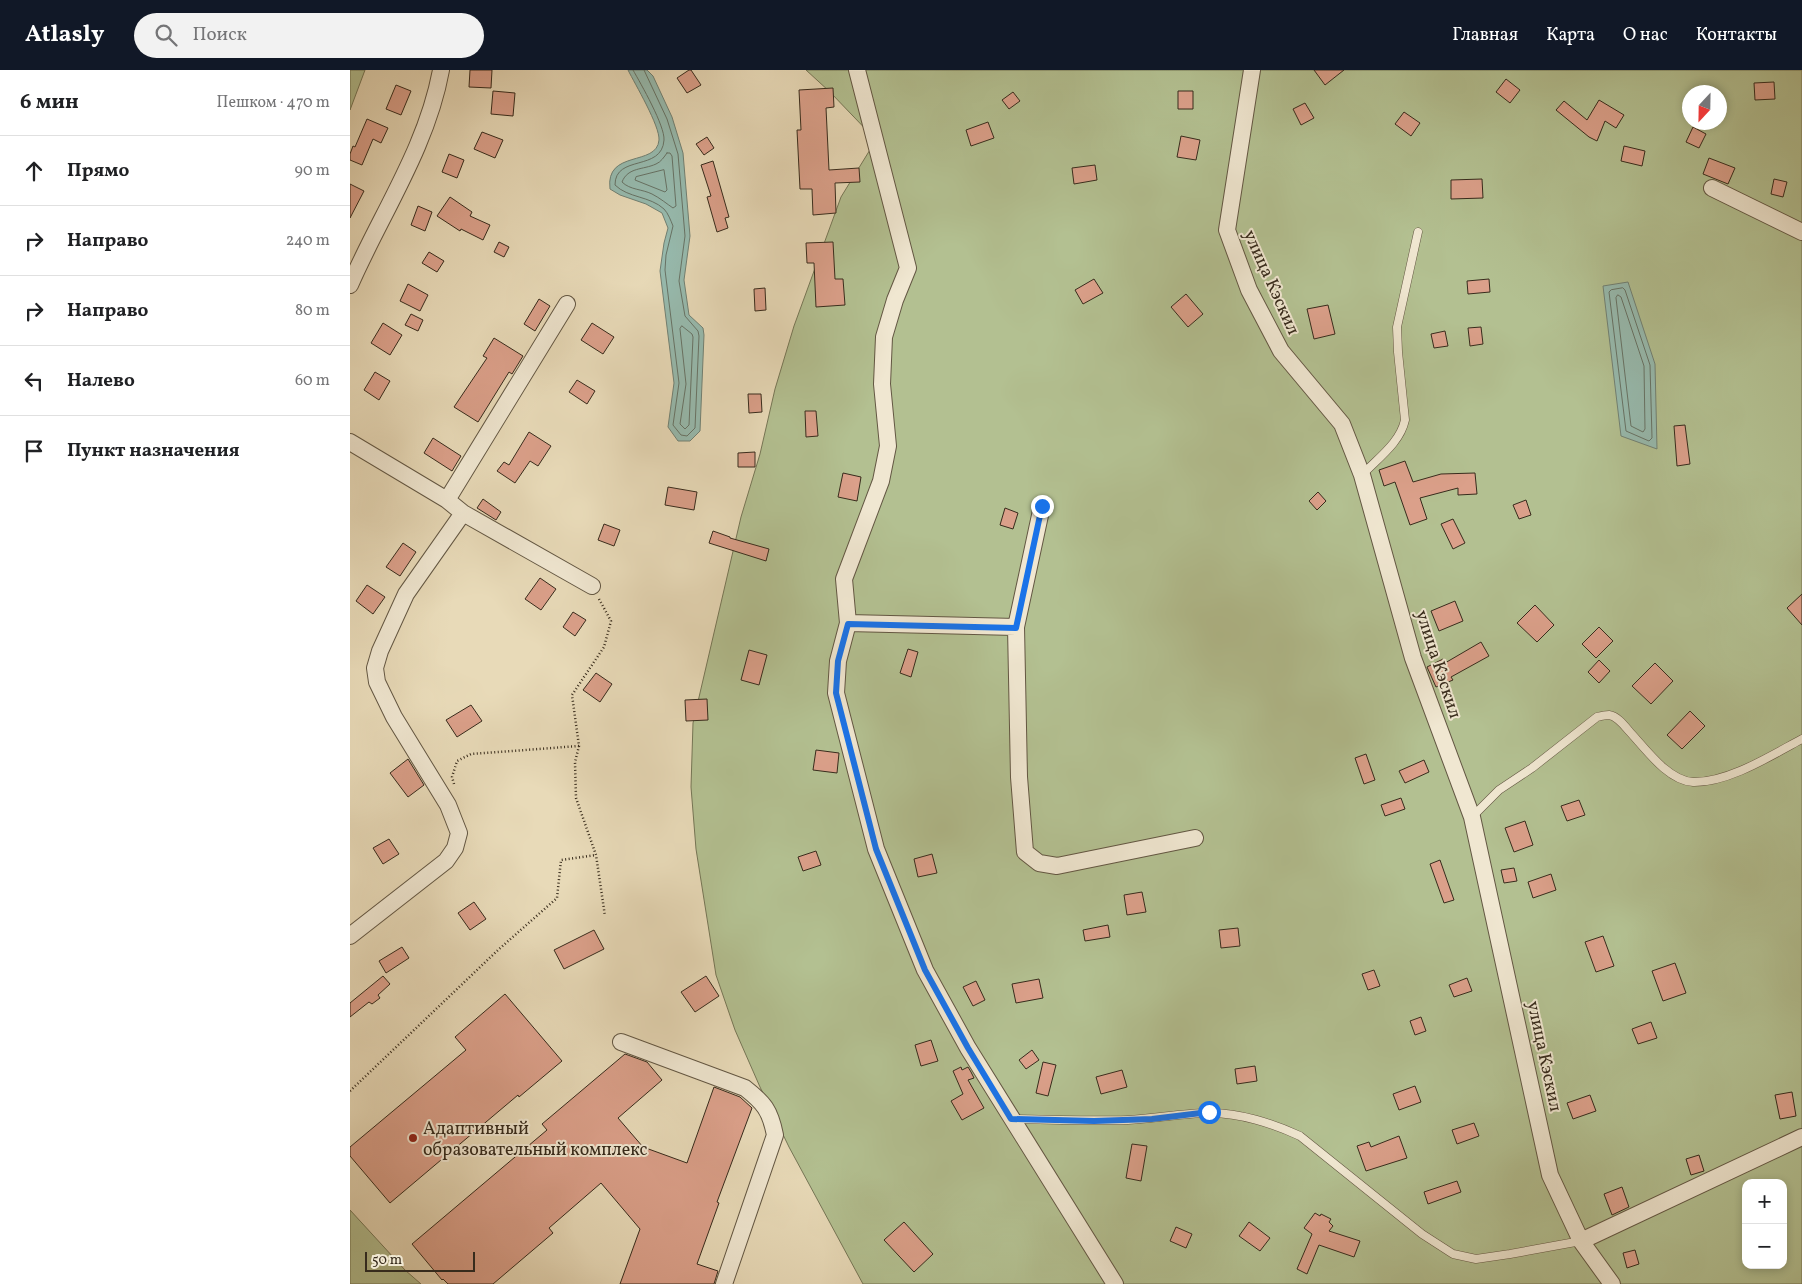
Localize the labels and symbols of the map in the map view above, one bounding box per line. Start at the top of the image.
north arrow [1682,85,1727,130]
street label: улица Кэскил [1236,226,1305,339]
route end [1031,495,1054,518]
street label: улица Кэскил [1408,607,1467,722]
street label: улица Кэскил [1520,999,1567,1114]
route start [1198,1101,1221,1124]
place label: Адаптивный образовательный комплекс [423,1117,648,1163]
marker: Адаптивный образовательный комплекс [407,1132,419,1144]
scale bar [365,1249,475,1272]

